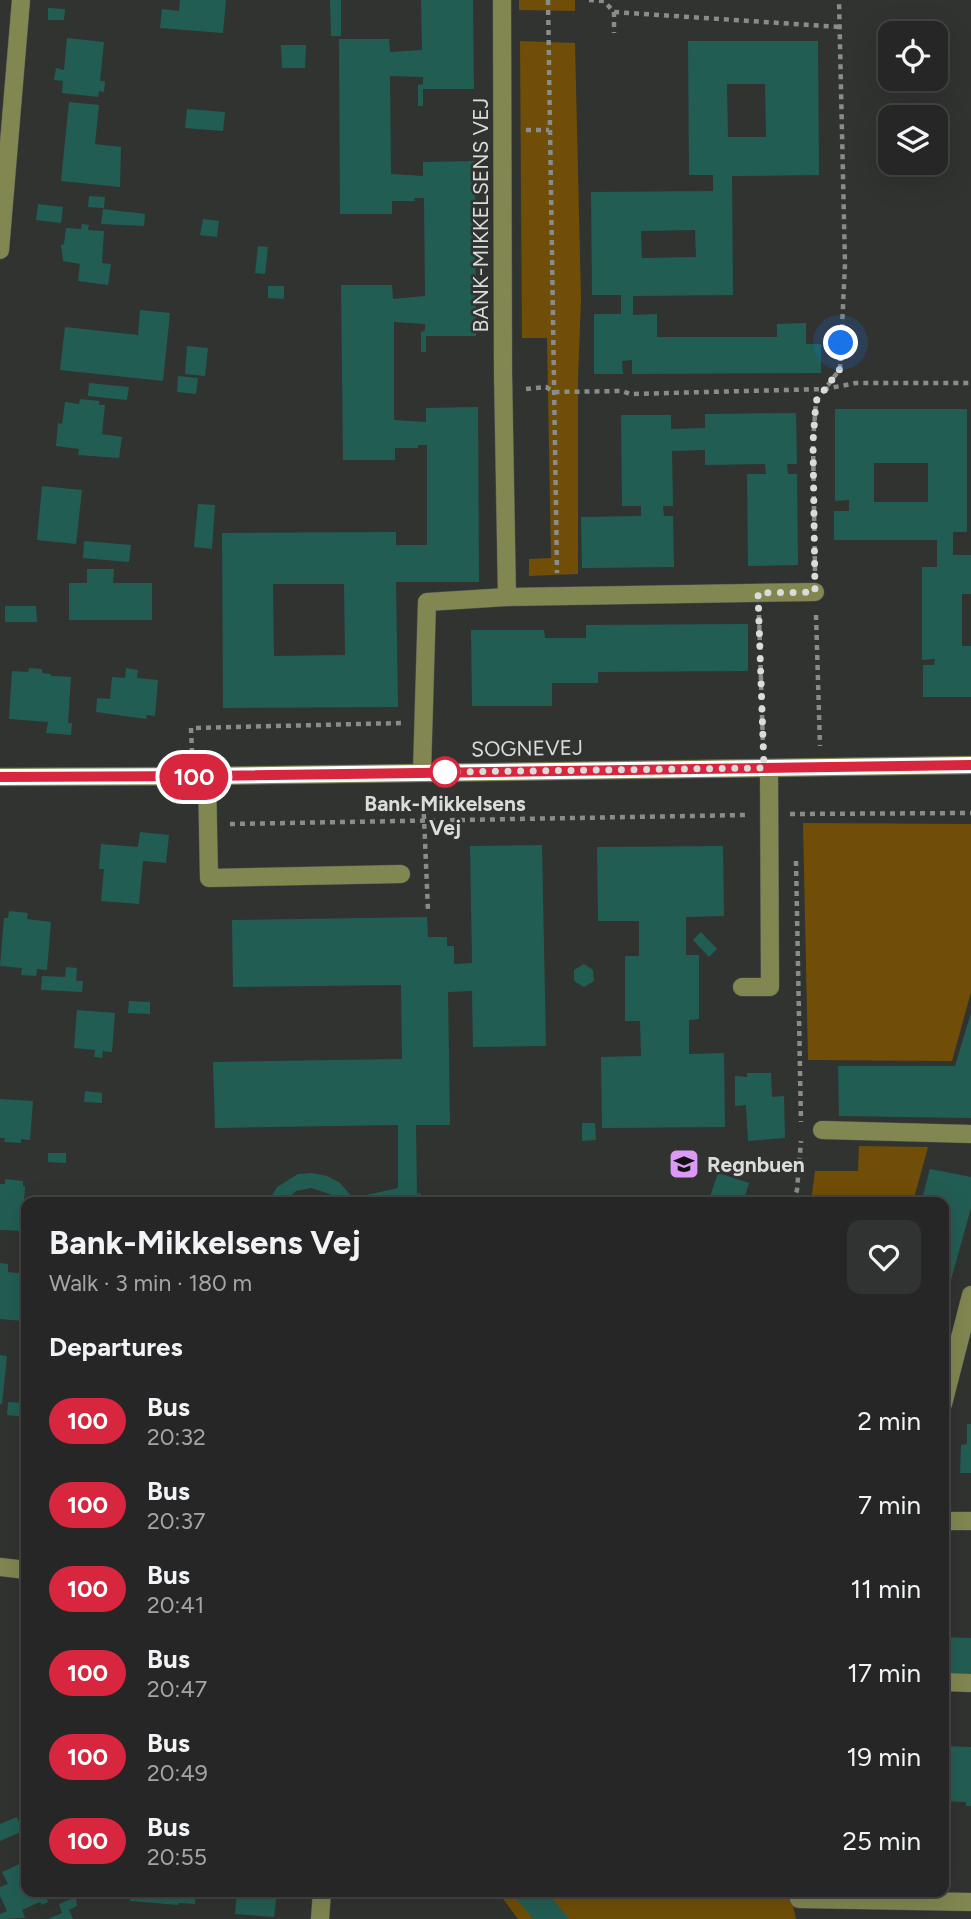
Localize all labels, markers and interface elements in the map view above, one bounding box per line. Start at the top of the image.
map controls [878,21,948,175]
button: locate [878,21,948,91]
street label: BANK-MIKKELSENS VEJ [468,98,493,332]
button: layers [878,105,948,175]
your location [823,325,858,360]
street label: SOGNEVEJ [471,735,583,761]
line badge: 100 [154,754,234,800]
marker: Bank-Mikkelsens Vej [430,757,460,787]
text: 100 [173,762,215,791]
place label: Bank-Mikkelsens Vej [364,791,526,840]
school or university icon: Regnbuen [667,1147,701,1181]
place label: Regnbuen [707,1152,805,1177]
button: heart [847,1220,921,1294]
text: Bank-Mikkelsens Vej [49,1223,361,1262]
text: Walk · 3 min · 180 m [49,1269,252,1297]
text: Departures [49,1331,183,1363]
text: Bus [147,1391,190,1423]
text: 2 min [857,1405,921,1437]
text: 100 [67,1406,108,1435]
text: 20:32 [147,1423,206,1451]
text: Bus [147,1475,190,1507]
text: 7 min [858,1489,921,1521]
text: 100 [67,1490,108,1519]
text: 20:37 [147,1507,205,1535]
text: Bus [147,1559,190,1591]
text: 11 min [850,1573,921,1605]
text: 100 [67,1574,108,1603]
text: 20:41 [147,1591,204,1619]
text: Bus [147,1643,190,1675]
text: 17 min [847,1657,921,1689]
text: 100 [67,1658,108,1687]
text: 20:47 [147,1675,207,1703]
text: Bus [147,1727,190,1759]
text: 19 min [846,1741,921,1773]
text: 100 [67,1742,108,1771]
text: 20:49 [147,1759,208,1787]
text: Bus [147,1811,190,1843]
text: 25 min [842,1825,921,1857]
text: 100 [67,1826,108,1855]
text: 20:55 [147,1843,207,1871]

